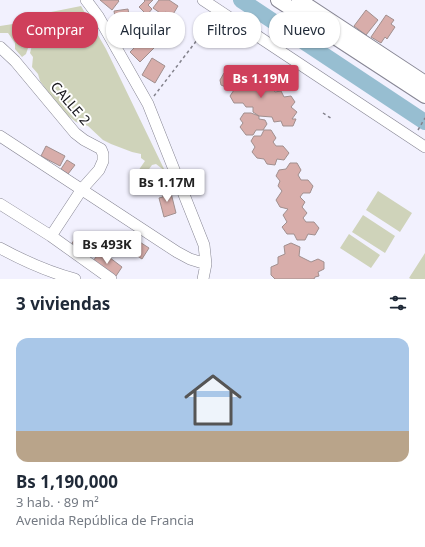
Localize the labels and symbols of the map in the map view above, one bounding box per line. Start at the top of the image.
pin: Bs 1.19M [220,65,302,99]
street label: CALLE 2 [47,77,95,129]
pin: Bs 1.17M [126,169,208,203]
pin: Bs 493K [70,231,144,265]

